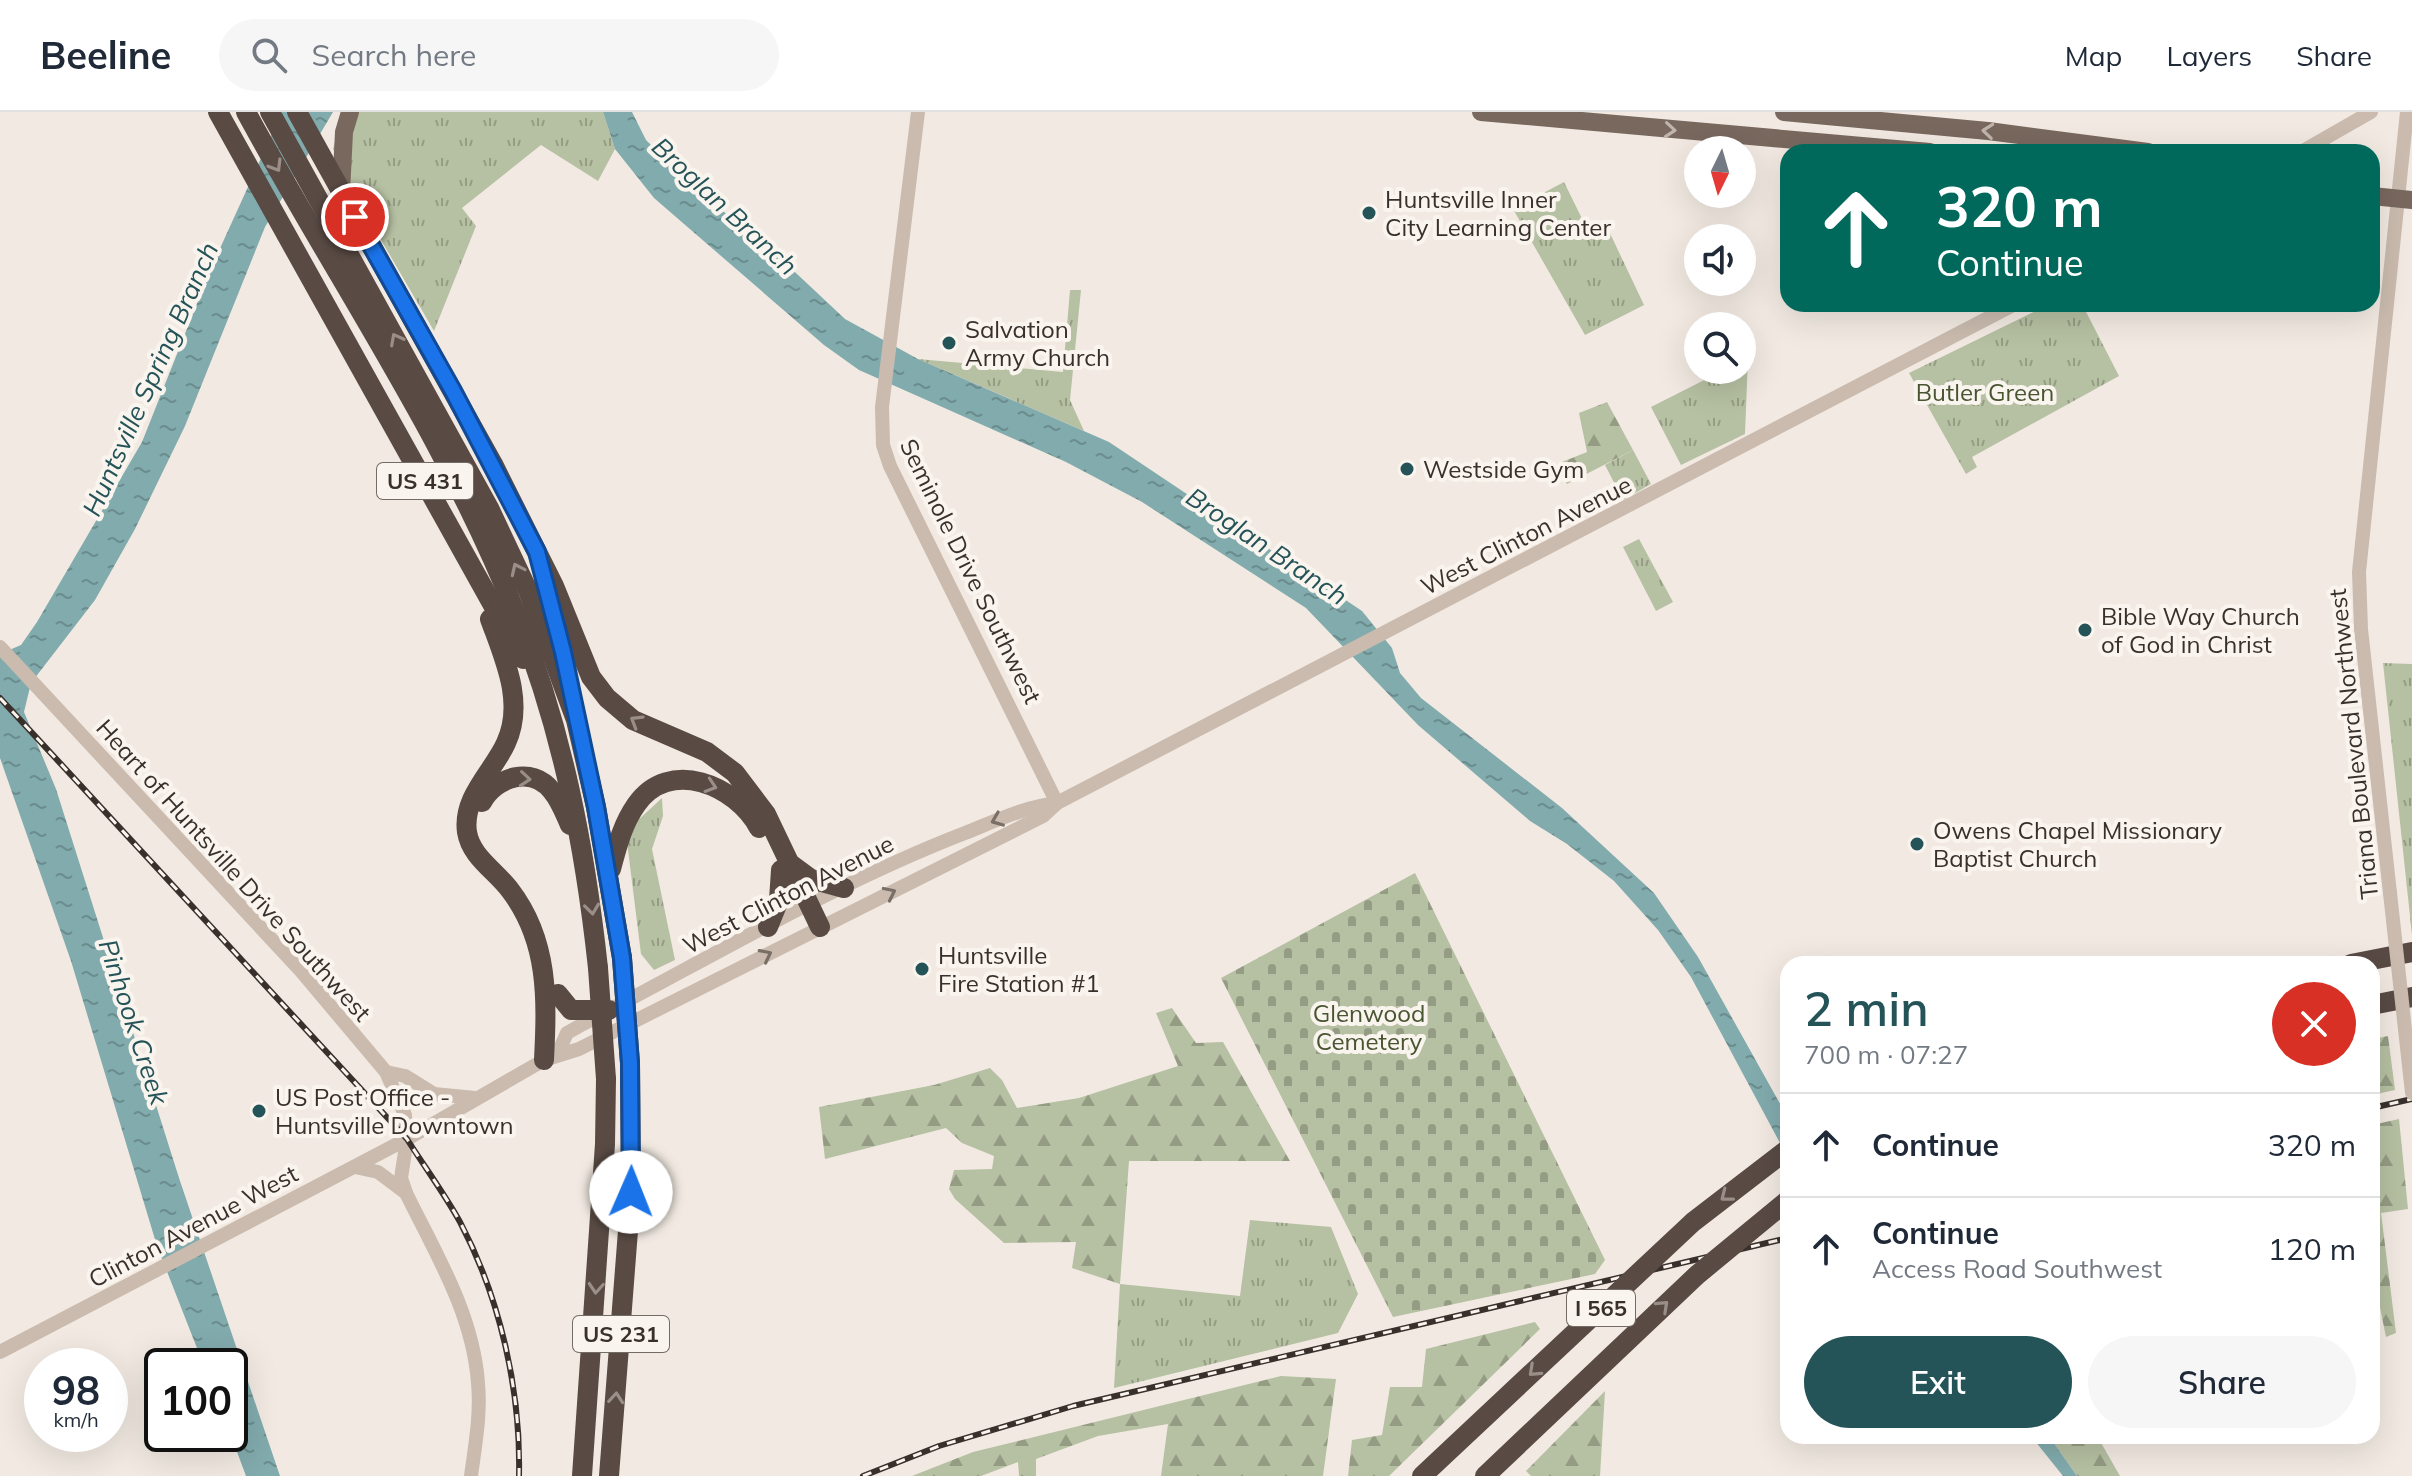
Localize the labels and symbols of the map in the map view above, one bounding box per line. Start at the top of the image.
one-way arrow [1664,121,1677,138]
one-way arrow [1981,123,1994,140]
water label: Broglan Branch [645,130,805,282]
north arrow [1684,136,1756,208]
one-way arrow [266,157,282,172]
pin [321,183,389,251]
place label: Huntsville Inner City Learning Center [1385,184,1611,242]
marker: Huntsville Inner City Learning Center [1360,204,1378,222]
water label: Huntsville Spring Branch [75,237,225,521]
place label: Salvation Army Church [965,314,1110,372]
one-way arrow [390,333,406,348]
marker: Salvation Army Church [940,334,958,352]
park label: Butler Green [1916,377,2054,407]
street label: Seminole Drive Southwest [894,434,1048,708]
place label: Westside Gym [1423,454,1584,484]
marker: Westside Gym [1398,460,1416,478]
road number: US 431 [377,463,473,499]
street label: West Clinton Avenue [1416,469,1636,601]
water label: Broglan Branch [1180,480,1354,612]
one-way arrow [511,562,527,577]
street label: Triana Boulevard Northwest [2322,587,2384,901]
place label: Bible Way Church of God in Christ [2101,601,2300,659]
marker: Bible Way Church of God in Christ [2076,621,2094,639]
street label: Heart of Huntsville Drive Southwest [90,713,378,1027]
one-way arrow [630,715,645,730]
one-way arrow [519,770,532,787]
one-way arrow [703,776,717,792]
one-way arrow [991,810,1005,827]
place label: Owens Chapel Missionary Baptist Church [1933,815,2222,873]
street label: West Clinton Avenue [678,828,898,960]
marker: Owens Chapel Missionary Baptist Church [1908,835,1926,853]
one-way arrow [882,887,897,902]
one-way arrow [583,903,600,916]
water label: Pinhook Creek [92,935,176,1110]
place label: Huntsville Fire Station #1 [938,940,1100,998]
one-way arrow [758,949,773,964]
marker: Huntsville Fire Station #1 [913,960,931,978]
park label: Glenwood Cemetery [1313,998,1425,1056]
place label: US Post Office - Huntsville Downtown [275,1082,514,1140]
marker: US Post Office - Huntsville Downtown [250,1102,268,1120]
position arrow [589,1150,673,1234]
street label: Clinton Avenue West [83,1158,303,1294]
one-way arrow [1720,1186,1735,1200]
one-way arrow [588,1282,605,1295]
road number: I 565 [1567,1290,1635,1326]
one-way arrow [1653,1302,1668,1316]
road number: US 231 [573,1316,669,1352]
speed limit sign: 100 [144,1348,248,1452]
one-way arrow [1529,1361,1543,1376]
one-way arrow [607,1391,624,1404]

